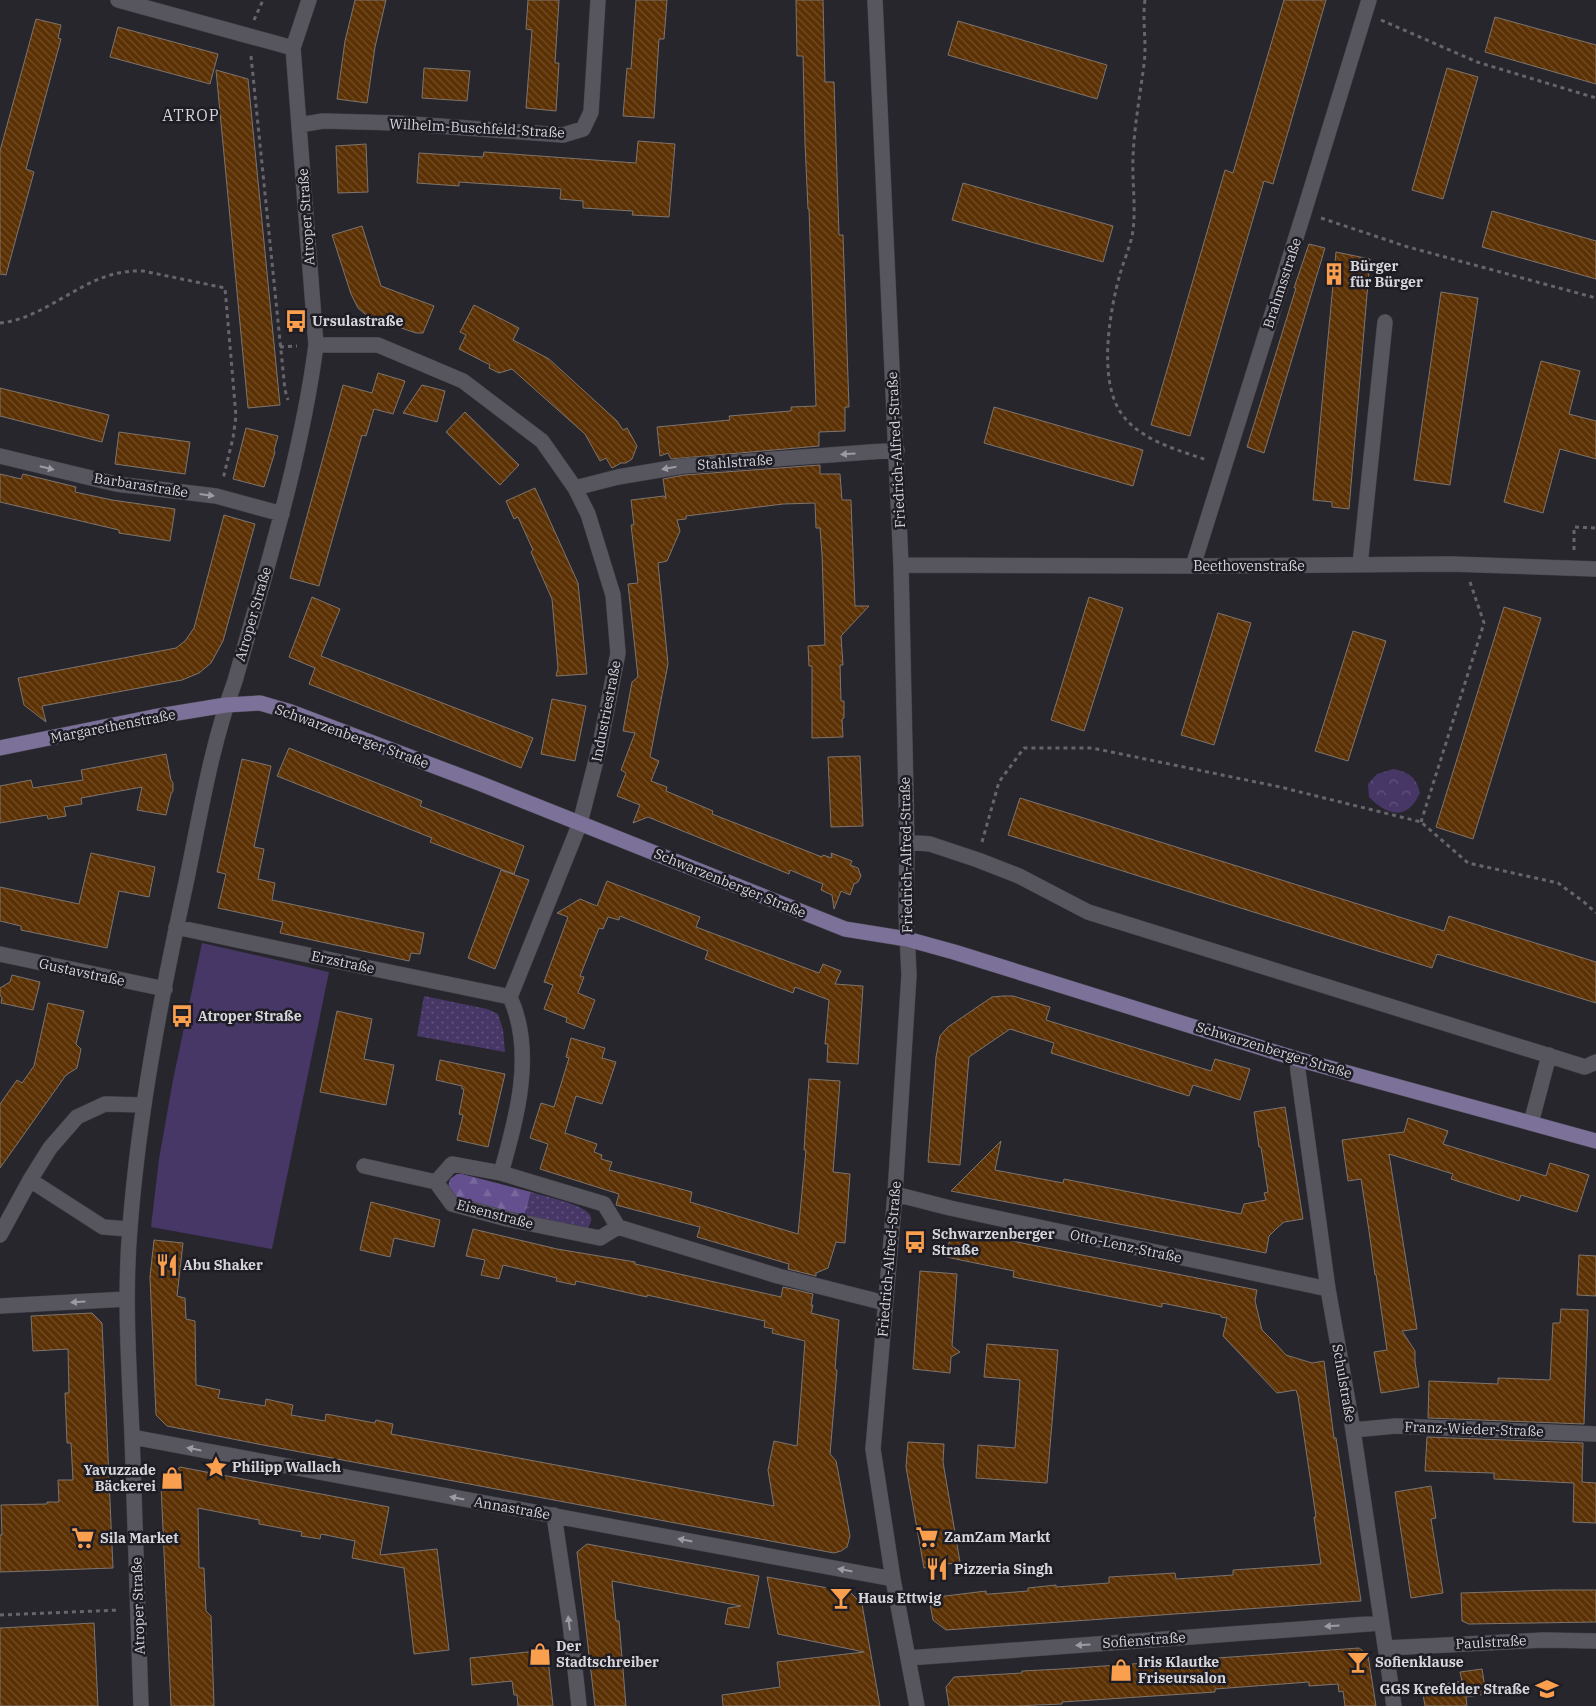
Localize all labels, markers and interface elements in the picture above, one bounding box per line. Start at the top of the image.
district label: ATROP [162,105,220,125]
street label: Wilhelm-Buschfeld-Straße [389,114,565,142]
street label: Atroper Straße [294,168,318,266]
street label: Brahmsstraße [1259,235,1305,331]
place label: Bürger für Bürger [1350,257,1423,291]
building icon: Bürger für Bürger [1321,261,1347,287]
bus stop icon: Ursulastraße [283,308,309,334]
place label: Ursulastraße [312,312,403,330]
street label: Friedrich-Alfred-Straße [883,371,909,529]
street label: Stahlstraße [697,450,773,474]
one-way arrow [840,450,856,458]
one-way arrow [40,464,55,472]
one-way arrow [660,465,676,473]
street label: Barbarastraße [93,469,189,501]
one-way arrow [200,491,216,499]
street label: Beethovenstraße [1193,557,1305,575]
street label: Atroper Straße [231,565,275,663]
street label: Industriestraße [587,659,625,763]
street label: Schwarzenberger Straße [273,700,431,772]
street label: Margarethenstraße [49,705,177,747]
street label: Friedrich-Alfred-Straße [896,777,916,933]
street label: Schwarzenberger Straße [651,844,809,922]
street label: Erzstraße [310,947,376,977]
street label: Gustavstraße [37,954,127,990]
bus stop icon: Atroper Straße [169,1003,195,1029]
place label: Atroper Straße [198,1007,302,1025]
street label: Schwarzenberger Straße [1194,1018,1354,1082]
street label: Friedrich-Alfred-Straße [873,1180,905,1338]
street label: Eisenstraße [455,1195,535,1233]
place label: Schwarzenberger Straße [932,1225,1055,1259]
street label: Otto-Lenz-Straße [1068,1225,1184,1267]
bus stop icon: Schwarzenberger Straße [902,1229,928,1255]
restaurant icon: Abu Shaker [154,1252,180,1278]
place label: Abu Shaker [183,1256,263,1274]
one-way arrow [70,1298,86,1306]
street label: Schulstraße [1328,1343,1360,1423]
street label: Franz-Wieder-Straße [1404,1418,1544,1440]
one-way arrow [185,1444,201,1452]
place icon: Philipp Wallach [203,1454,229,1480]
place label: Philipp Wallach [232,1458,341,1476]
place label: Yavuzzade Bäckerei [84,1461,156,1495]
shop icon: Yavuzzade Bäckerei [159,1465,185,1491]
street label: Annastraße [472,1492,552,1524]
one-way arrow [448,1493,464,1501]
supermarket icon: ZamZam Markt [914,1524,940,1550]
supermarket icon: Sila Market [70,1525,96,1551]
place label: ZamZam Markt [944,1528,1050,1546]
place label: Sila Market [100,1529,178,1547]
one-way arrow [678,1536,693,1544]
restaurant icon: Pizzeria Singh [924,1556,950,1582]
street label: Atroper Straße [127,1557,149,1655]
place label: Pizzeria Singh [954,1560,1053,1578]
one-way arrow [837,1566,853,1574]
bar icon: Haus Ettwig [828,1585,854,1611]
place label: Haus Ettwig [858,1589,942,1607]
one-way arrow [565,1614,573,1630]
one-way arrow [1324,1623,1340,1631]
street label: Sofienstraße [1102,1628,1186,1652]
street label: Paulstraße [1455,1631,1527,1653]
place label: Der Stadtschreiber [556,1637,659,1671]
shop icon: Der Stadtschreiber [527,1641,553,1667]
one-way arrow [1075,1641,1091,1649]
bar icon: Sofienklause [1345,1649,1371,1675]
place label: Iris Klautke Friseursalon [1138,1653,1226,1687]
place label: Sofienklause [1375,1653,1464,1671]
shop icon: Iris Klautke Friseursalon [1108,1657,1134,1683]
school or university icon: GGS Krefelder Straße [1534,1676,1560,1702]
place label: GGS Krefelder Straße [1379,1680,1530,1698]

